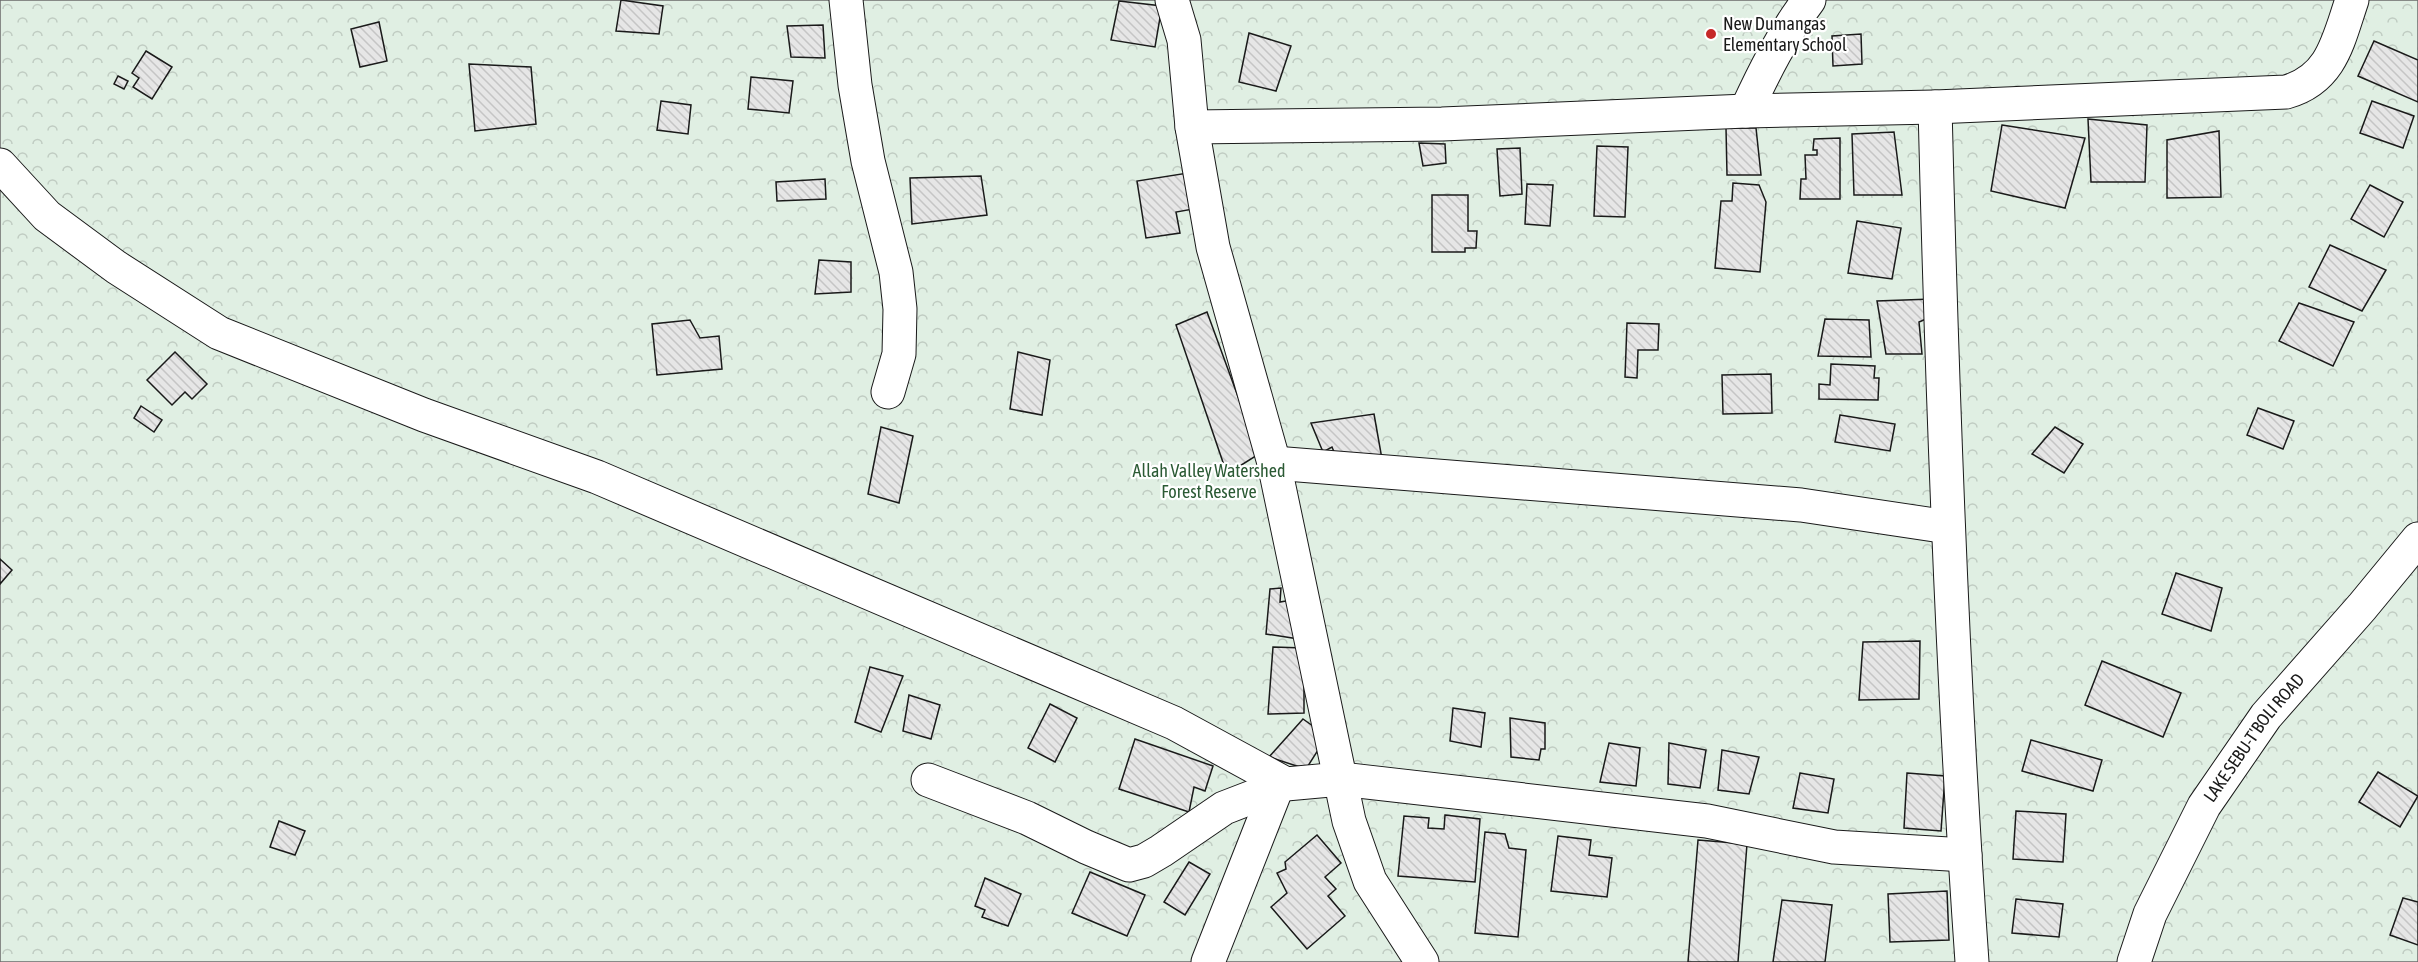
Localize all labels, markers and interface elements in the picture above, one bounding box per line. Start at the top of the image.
place label: New Dumangas Elementary School [1723,13,1847,55]
marker: New Dumangas Elementary School [1704,27,1718,41]
park label: Allah Valley Watershed Forest Reserve [1133,460,1285,502]
street label: LAKE SEBU-T'BOLI ROAD [2199,669,2309,806]

